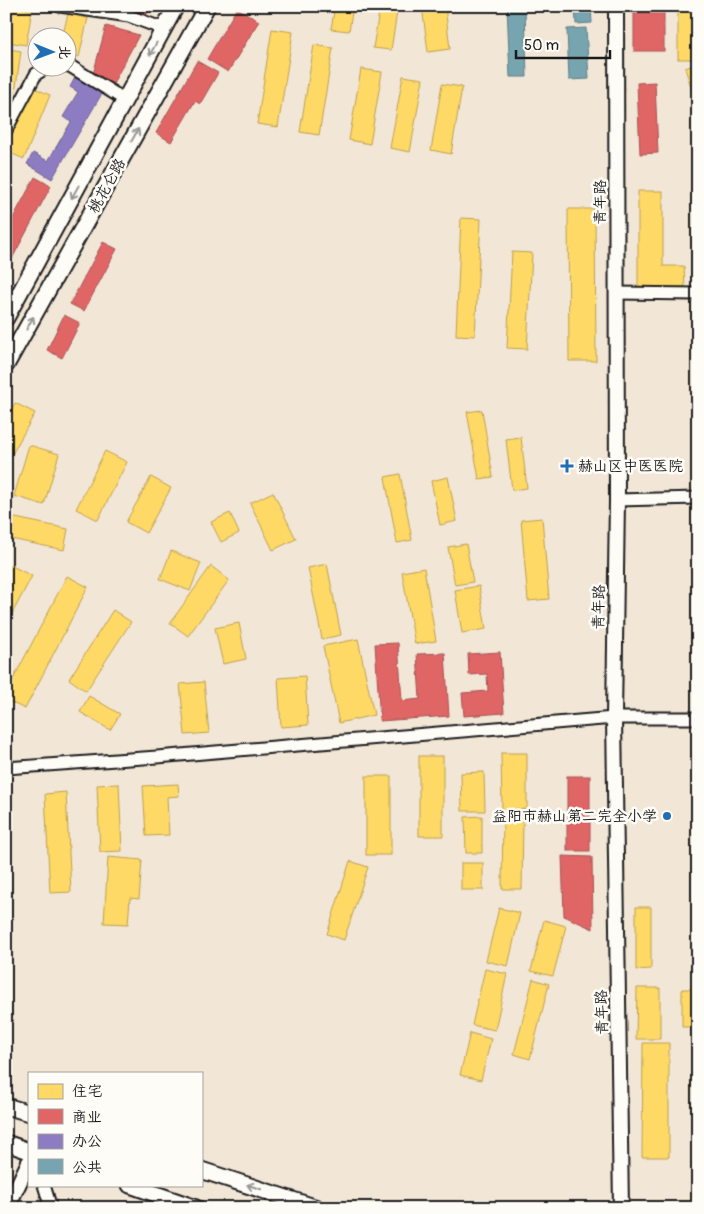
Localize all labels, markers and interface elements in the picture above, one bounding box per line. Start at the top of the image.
north arrow [28,28,78,78]
scale bar [516,28,610,60]
text: 50 m [524,36,559,55]
one-way arrow [148,41,157,56]
text: 北 [56,45,73,59]
one-way arrow [131,128,140,143]
street label: 桃花仑路 [84,155,130,217]
street label: 青年路 [591,179,610,225]
one-way arrow [70,184,80,199]
one-way arrow [25,315,35,330]
place label: 赫山区中医医院 [578,457,683,476]
marker: 赫山区中医医院 [560,459,574,473]
street label: 青年路 [589,584,609,630]
place label: 益阳市赫山第二完全小学 [492,807,657,826]
marker: 益阳市赫山第二完全小学 [661,810,673,822]
street label: 青年路 [592,989,612,1035]
legend [28,1072,202,1186]
text: 住宅 [72,1082,102,1101]
text: 商业 [72,1108,102,1127]
text: 办公 [72,1132,102,1151]
text: 公共 [72,1158,102,1177]
one-way arrow [246,1182,262,1191]

